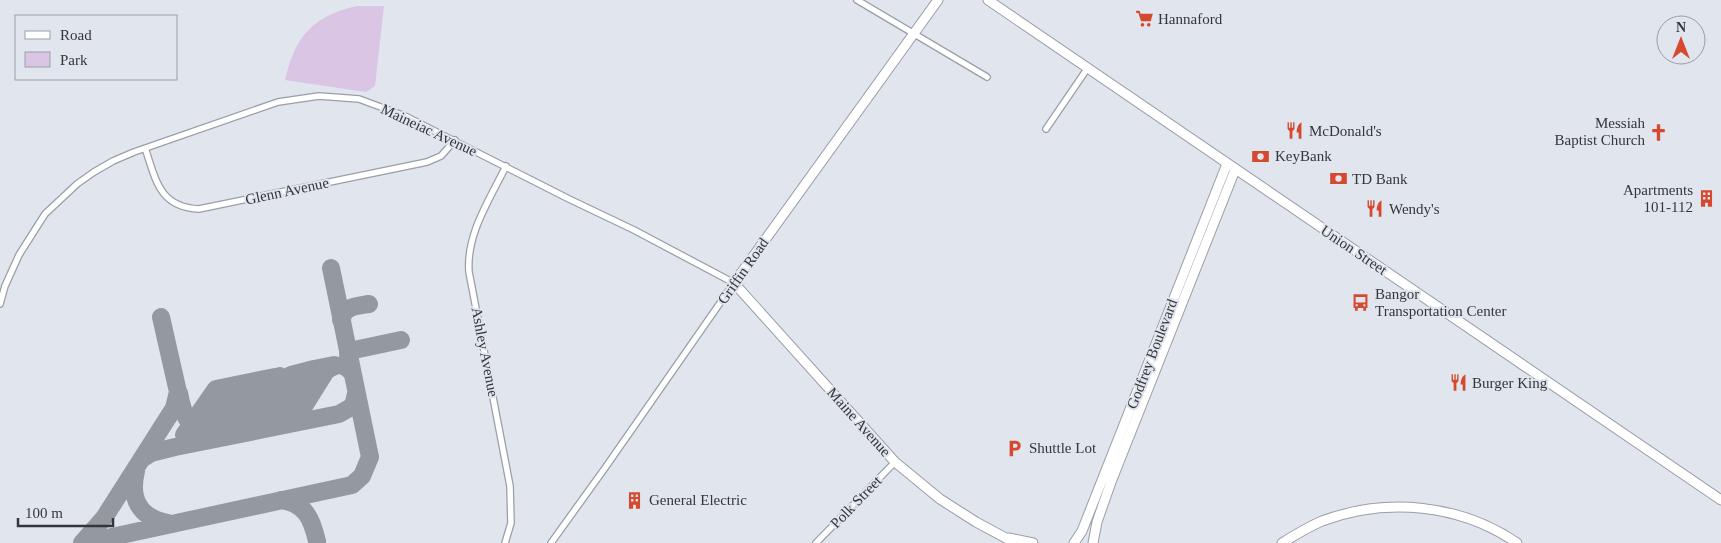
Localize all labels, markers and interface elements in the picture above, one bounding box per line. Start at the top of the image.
supermarket icon: Hannaford [1134,9,1154,29]
place label: Hannaford [1158,11,1223,27]
legend [15,15,178,80]
north arrow [1656,15,1706,65]
text: N [1676,20,1686,35]
text: Road [60,27,92,43]
text: Park [60,52,88,68]
street label: Maineiac Avenue [378,101,480,159]
place label: Messiah Baptist Church [1555,115,1645,148]
restaurant icon: McDonald's [1285,121,1305,141]
church icon: Messiah Baptist Church [1649,122,1669,142]
place label: McDonald's [1309,123,1382,139]
bank icon: KeyBank [1251,146,1271,166]
place label: KeyBank [1275,148,1332,164]
bank icon: TD Bank [1328,169,1348,189]
place label: TD Bank [1352,171,1408,187]
street label: Glenn Avenue [244,174,331,208]
place label: Apartments 101-112 [1623,182,1693,215]
building icon: Apartments 101-112 [1697,189,1717,209]
restaurant icon: Wendy's [1365,199,1385,219]
place label: Wendy's [1389,201,1440,217]
street label: Union Street [1318,222,1391,278]
street label: Griffin Road [714,235,772,307]
place label: Bangor Transportation Center [1375,286,1507,319]
bus stop icon: Bangor Transportation Center [1351,293,1371,313]
street label: Godfrey Boulevard [1124,296,1180,411]
street label: Ashley Avenue [468,306,502,399]
restaurant icon: Burger King [1448,373,1468,393]
place label: Burger King [1472,375,1548,391]
street label: Maine Avenue [824,384,894,460]
parking icon: Shuttle Lot [1005,438,1025,458]
place label: Shuttle Lot [1029,440,1097,456]
street label: Polk Street [827,472,885,531]
building icon: General Electric [625,490,645,510]
place label: General Electric [649,492,747,508]
scale bar [18,496,112,528]
text: 100 m [25,505,63,521]

